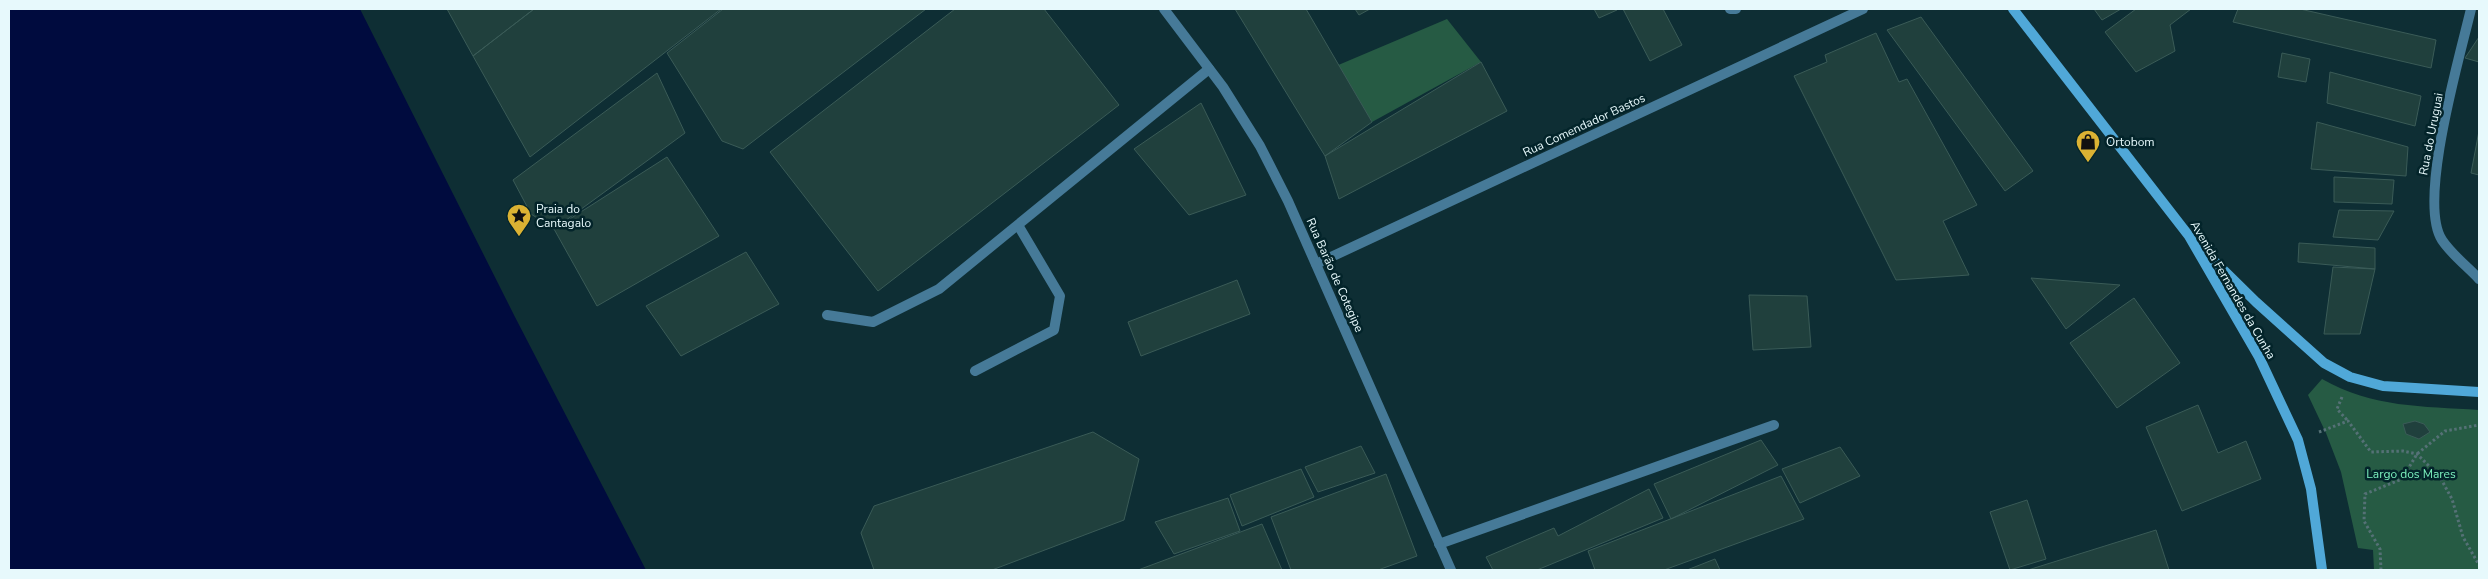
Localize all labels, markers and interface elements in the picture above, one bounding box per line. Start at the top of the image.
street label: Rua Comendador Bastos [1520,90,1648,160]
street label: Rua do Uruguai [2415,91,2447,177]
shop icon: Ortobom [2075,129,2101,163]
place label: Ortobom [2106,134,2155,150]
place label: Praia do Cantagalo [536,201,591,231]
place icon: Praia do Cantagalo [506,203,532,237]
street label: Rua Barão de Cotegipe [1303,215,1367,335]
street label: Avenida Fernandes da Cunha [2187,218,2279,362]
park label: Largo dos Mares [2366,466,2456,482]

